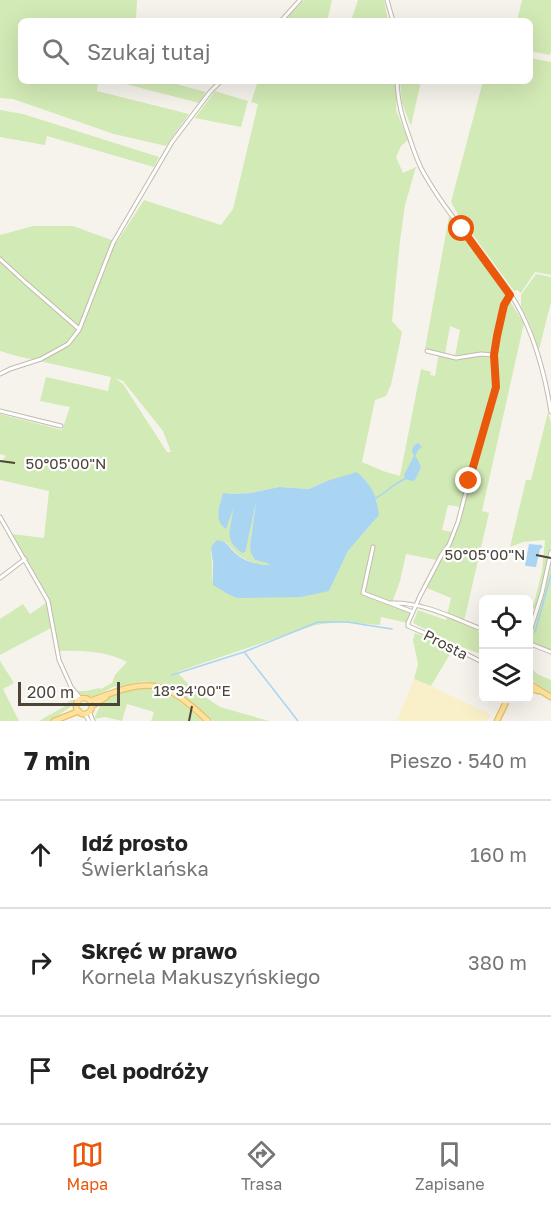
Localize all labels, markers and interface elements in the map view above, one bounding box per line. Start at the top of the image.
search box [18,18,533,84]
icon: search [39,35,72,68]
text: Szukaj tutaj [87,38,211,65]
route start [448,215,474,241]
text: 50°05'00"N [25,454,107,472]
route end [455,467,481,493]
text: 50°05'00"N [444,545,526,563]
map controls [479,595,533,703]
button: locate [479,595,533,649]
street label: Prosta [421,625,471,663]
button: layers [479,649,533,703]
scale bar [18,679,120,706]
text: 18°34'00"E [153,681,231,699]
text: 200 m [27,682,74,702]
text: 7 min [24,745,90,776]
text: Pieszo · 540 m [389,748,527,772]
text: Idź prosto [81,829,188,856]
icon: ahead [24,838,57,871]
text: 160 m [470,842,527,866]
text: Świerklańska [81,856,209,880]
text: Skręć w prawo [81,937,237,964]
icon: right [24,946,57,979]
text: 380 m [468,950,527,974]
text: Kornela Makuszyńskiego [81,964,320,988]
icon: arrive [24,1054,57,1087]
text: Cel podróży [81,1057,209,1084]
tab: Mapa [66,1138,108,1194]
tab: Trasa [241,1138,282,1194]
tab: Zapisane [415,1138,485,1194]

